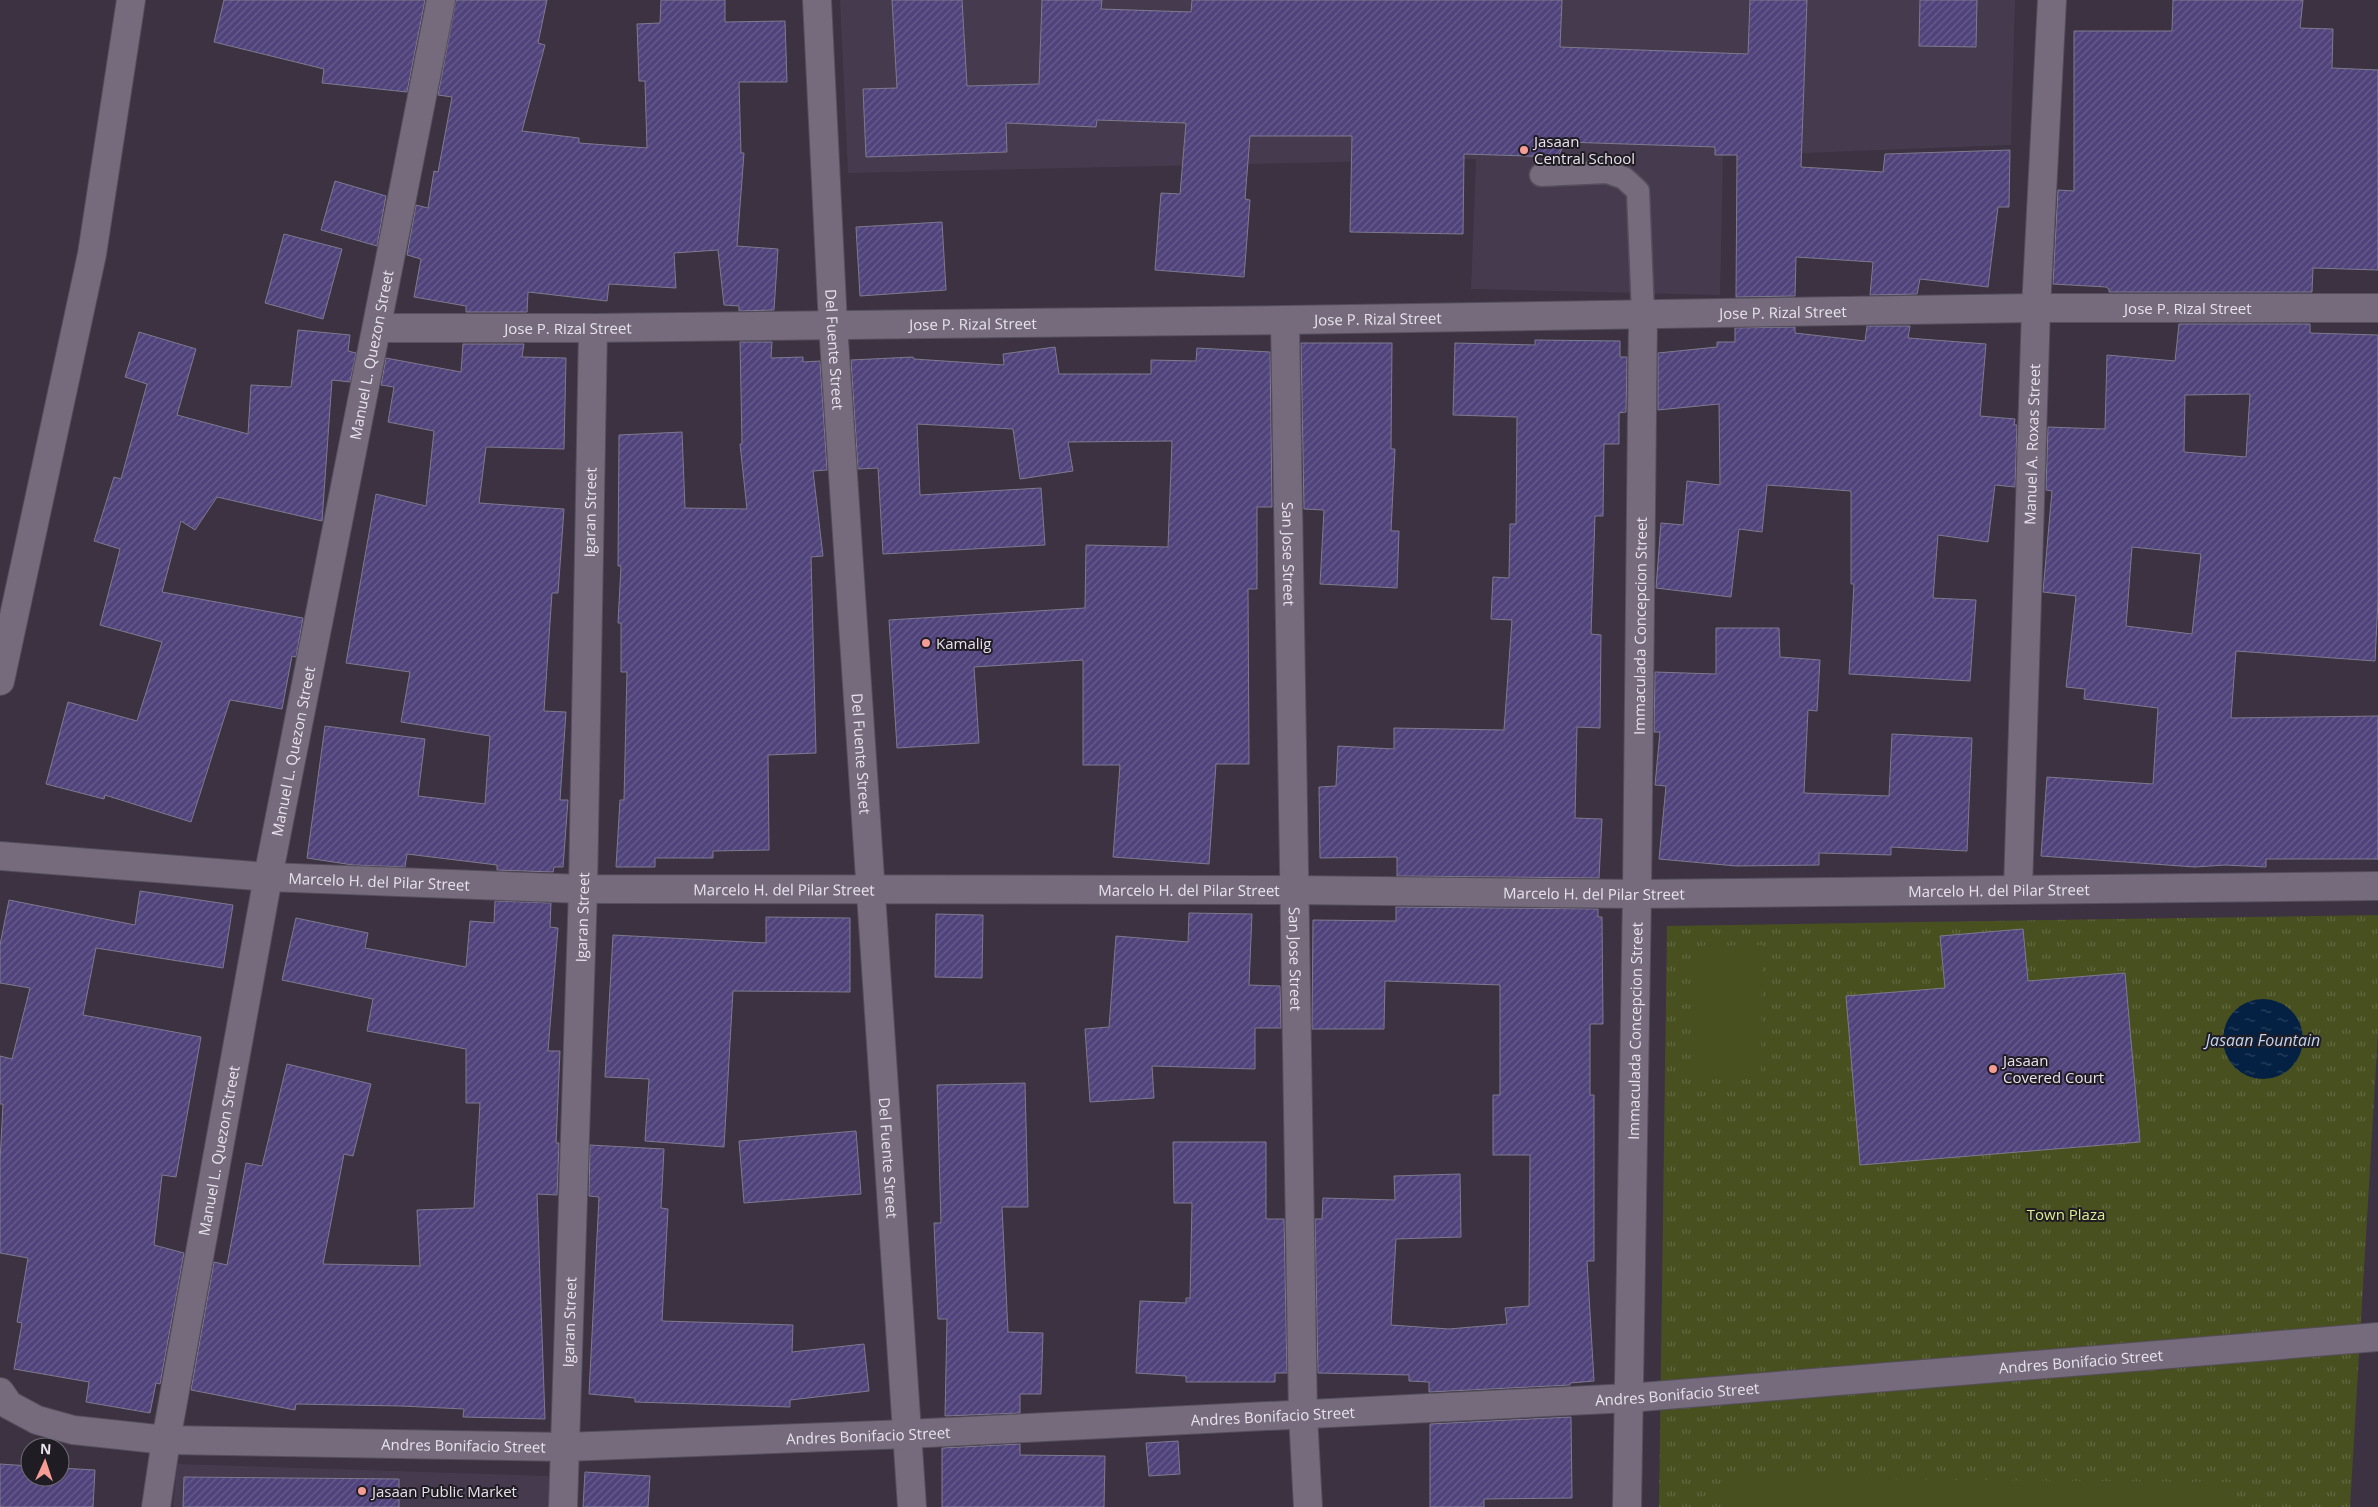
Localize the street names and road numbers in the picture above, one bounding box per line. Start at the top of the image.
street label: Manuel L. Quezon Street [344,268,397,442]
street label: Del Fuente Street [821,289,849,411]
street label: Jose P. Rizal Street [2122,298,2252,318]
street label: Jose P. Rizal Street [1717,301,1847,323]
street label: Jose P. Rizal Street [1312,307,1442,330]
street label: Jose P. Rizal Street [907,313,1037,334]
street label: Jose P. Rizal Street [502,318,632,338]
street label: Manuel A. Roxas Street [2019,363,2044,525]
street label: Igaran Street [579,467,601,558]
street label: San Jose Street [1278,502,1300,606]
street label: Immaculada Concepcion Street [1629,517,1651,735]
street label: Manuel L. Quezon Street [266,665,319,838]
street label: Del Fuente Street [848,692,876,815]
street label: Marcelo H. del Pilar Street [288,868,470,895]
street label: Igaran Street [571,872,593,963]
street label: Marcelo H. del Pilar Street [693,879,875,899]
street label: Marcelo H. del Pilar Street [1908,879,2090,901]
street label: Marcelo H. del Pilar Street [1098,880,1280,900]
street label: Marcelo H. del Pilar Street [1503,882,1685,904]
street label: San Jose Street [1285,907,1306,1011]
street label: Immaculada Concepcion Street [1623,922,1647,1140]
street label: Manuel L. Quezon Street [193,1064,244,1237]
street label: Del Fuente Street [875,1097,903,1219]
street label: Igaran Street [558,1277,580,1368]
street label: Andres Bonifacio Street [1998,1345,2164,1378]
street label: Andres Bonifacio Street [1595,1377,1760,1410]
street label: Andres Bonifacio Street [1190,1402,1355,1430]
street label: Andres Bonifacio Street [786,1422,951,1449]
street label: Andres Bonifacio Street [381,1434,546,1457]

